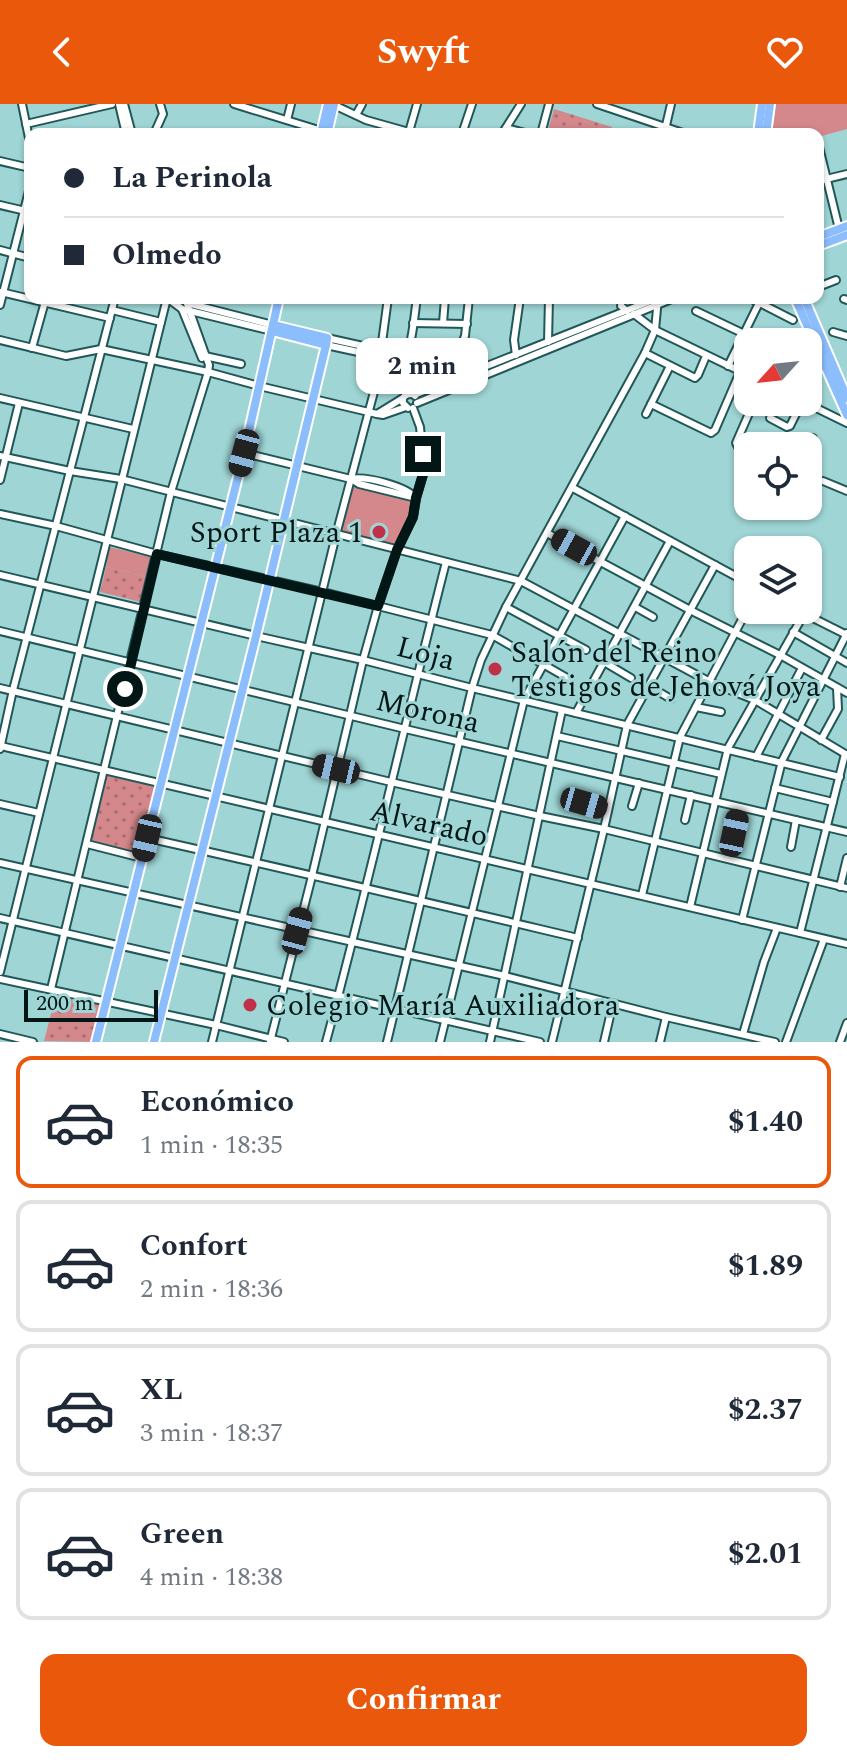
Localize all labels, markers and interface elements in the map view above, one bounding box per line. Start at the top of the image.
text: Swyft [377,25,470,80]
icon: back [40,30,84,74]
icon: heart [763,30,807,74]
text: La Perinola [112,155,272,201]
text: Olmedo [112,232,222,278]
north arrow [734,328,822,416]
map controls [734,328,822,624]
callout: 2 min [357,338,489,394]
text: 2 min [387,346,457,386]
car [226,427,262,479]
button: locate [734,432,822,520]
route end [405,436,441,472]
place label: Sport Plaza 1 [190,510,363,556]
marker: Sport Plaza 1 [370,523,388,541]
car [547,525,601,569]
button: layers [734,536,822,624]
street label: Loja [391,624,461,684]
place label: Salón del Reino Testigos de Jehová Joya [511,630,821,710]
marker: Salón del Reino Testigos de Jehová Joya [486,660,504,678]
route start [107,671,143,707]
street label: Morona [371,678,484,746]
car [310,752,362,786]
car [558,785,610,821]
street label: Alvarado [365,788,492,860]
car [717,807,751,859]
car [130,812,164,864]
car [279,905,315,957]
place label: Colegio María Auxiliadora [266,983,620,1029]
scale bar [24,986,158,1022]
text: 200 m [36,987,93,1020]
marker: Colegio María Auxiliadora [241,996,259,1014]
text: Económico [140,1079,294,1125]
icon: car [44,1086,116,1158]
text: $1.40 [728,1099,803,1145]
text: 1 min · 18:35 [140,1125,283,1165]
text: Confort [140,1223,248,1269]
icon: car [44,1230,116,1302]
text: $1.89 [728,1243,803,1289]
text: 2 min · 18:36 [140,1269,283,1309]
text: XL [140,1367,183,1413]
icon: car [44,1374,116,1446]
text: $2.37 [728,1387,803,1433]
text: 3 min · 18:37 [140,1413,283,1453]
text: Green [140,1511,224,1557]
icon: car [44,1518,116,1590]
text: $2.01 [728,1531,803,1577]
text: 4 min · 18:38 [140,1557,283,1597]
button: Confirmar [40,1654,807,1746]

